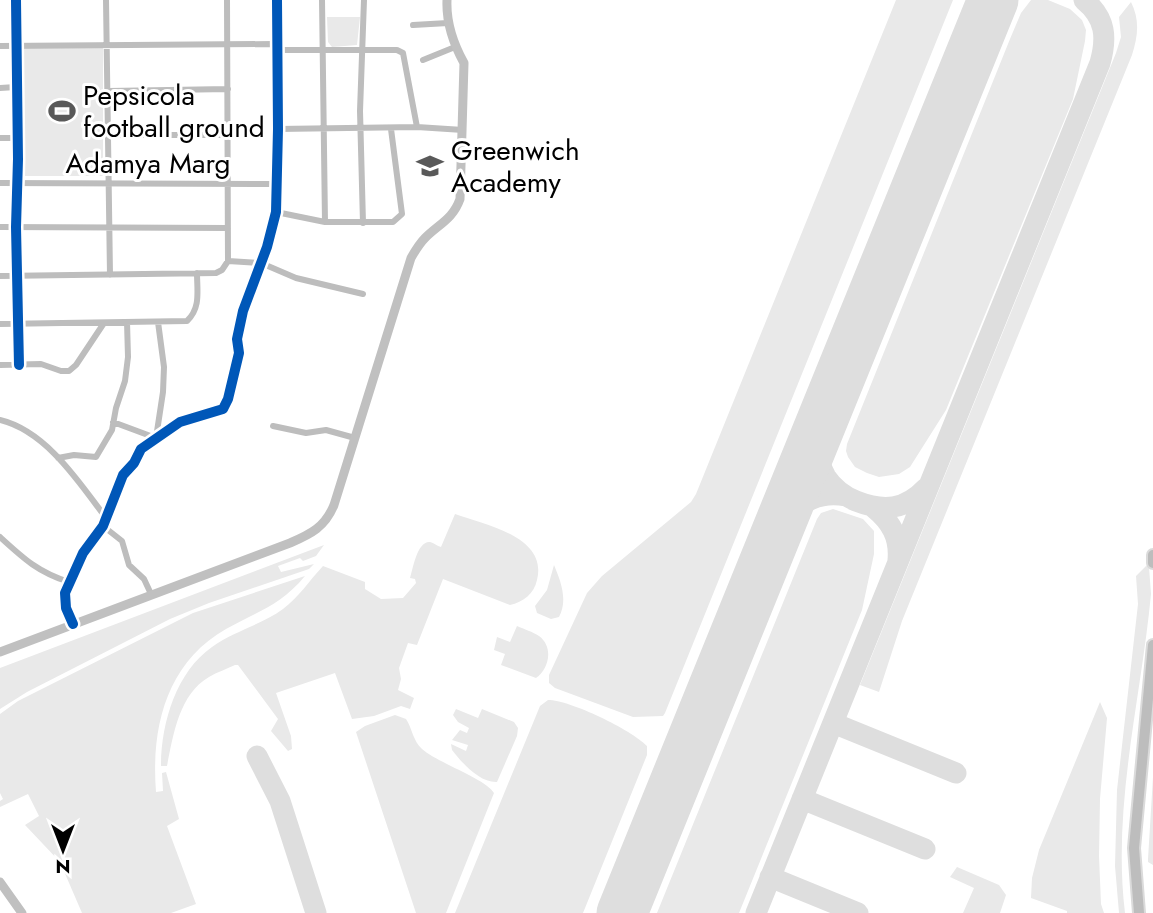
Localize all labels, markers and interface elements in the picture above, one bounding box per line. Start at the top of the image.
place label: Pepsicola football ground [83,75,265,148]
sports icon: Pepsicola football ground [47,96,77,126]
place label: Greenwich Academy [451,130,580,203]
street label: Adamya Marg [65,143,231,184]
school or university icon: Greenwich Academy [415,151,445,181]
north arrow [28,815,98,885]
text: N [55,853,71,880]

